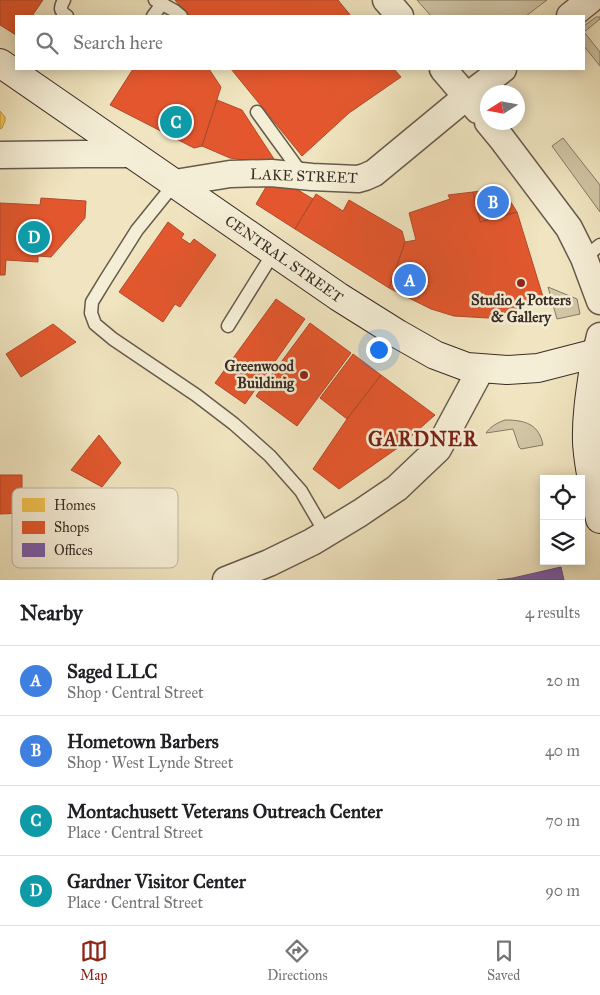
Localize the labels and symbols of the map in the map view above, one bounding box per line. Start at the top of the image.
north arrow [480,85,525,130]
pin: C [160,103,192,141]
street label: LAKE STREET [250,165,358,187]
pin: B [477,183,509,221]
street label: CENTRAL STREET [221,211,347,307]
pin: D [18,218,50,256]
pin: A [394,261,426,299]
marker: Studio 4 Potters & Gallery [515,277,527,289]
place label: Studio 4 Potters & Gallery [471,291,571,327]
your location [366,337,392,363]
place label: Greenwood Buildinig [224,357,295,393]
marker: Greenwood Buildinig [298,369,310,381]
district label: GARDNER [368,427,478,451]
legend [12,488,178,568]
text: Homes [54,497,96,514]
text: Shops [54,519,89,536]
text: Offices [54,542,93,559]

